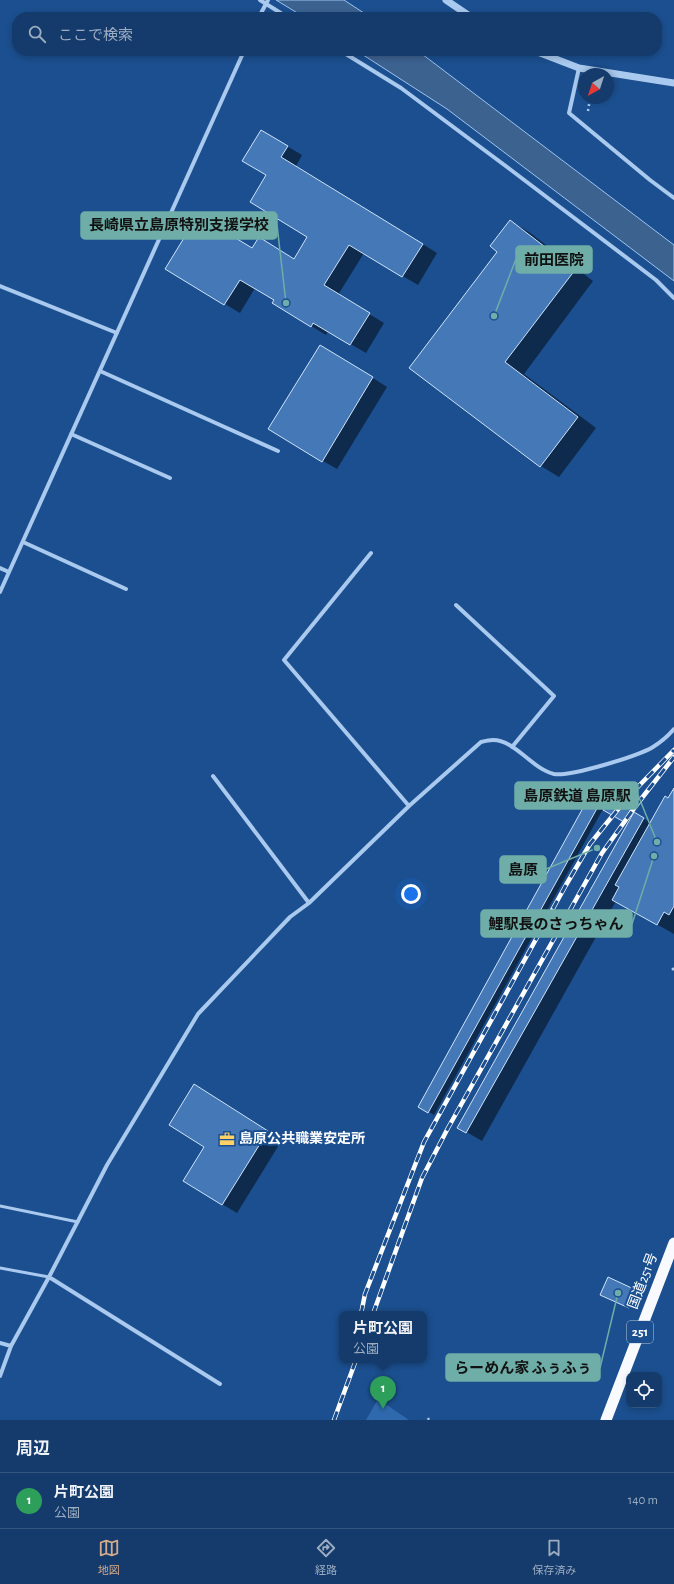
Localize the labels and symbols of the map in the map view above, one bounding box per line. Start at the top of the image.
north arrow [578,68,614,104]
callout: 長崎県立島原特別支援学校 [81,212,277,239]
text: 長崎県立島原特別支援学校 [89,216,269,233]
callout: 前田医院 [516,246,592,273]
text: 前田医院 [524,251,584,268]
callout: 島原鉄道 島原駅 [515,782,638,809]
text: 島原鉄道 島原駅 [523,787,631,804]
callout: 島原 [500,856,546,883]
text: 島原 [508,861,538,878]
your location [401,884,421,904]
callout: 鯉駅長のさっちゃん [481,910,632,937]
text: 鯉駅長のさっちゃん [488,916,624,932]
office icon: 島原公共職業安定所 [218,1130,236,1148]
place label: 島原公共職業安定所 [239,1130,365,1146]
street label: 国道251号 [625,1251,660,1311]
road number: 251 [627,1321,653,1343]
callout: らーめん家 ふぅふぅ [446,1354,600,1381]
text: らーめん家 ふぅふぅ [454,1360,592,1376]
pin: 1 [370,1376,396,1409]

